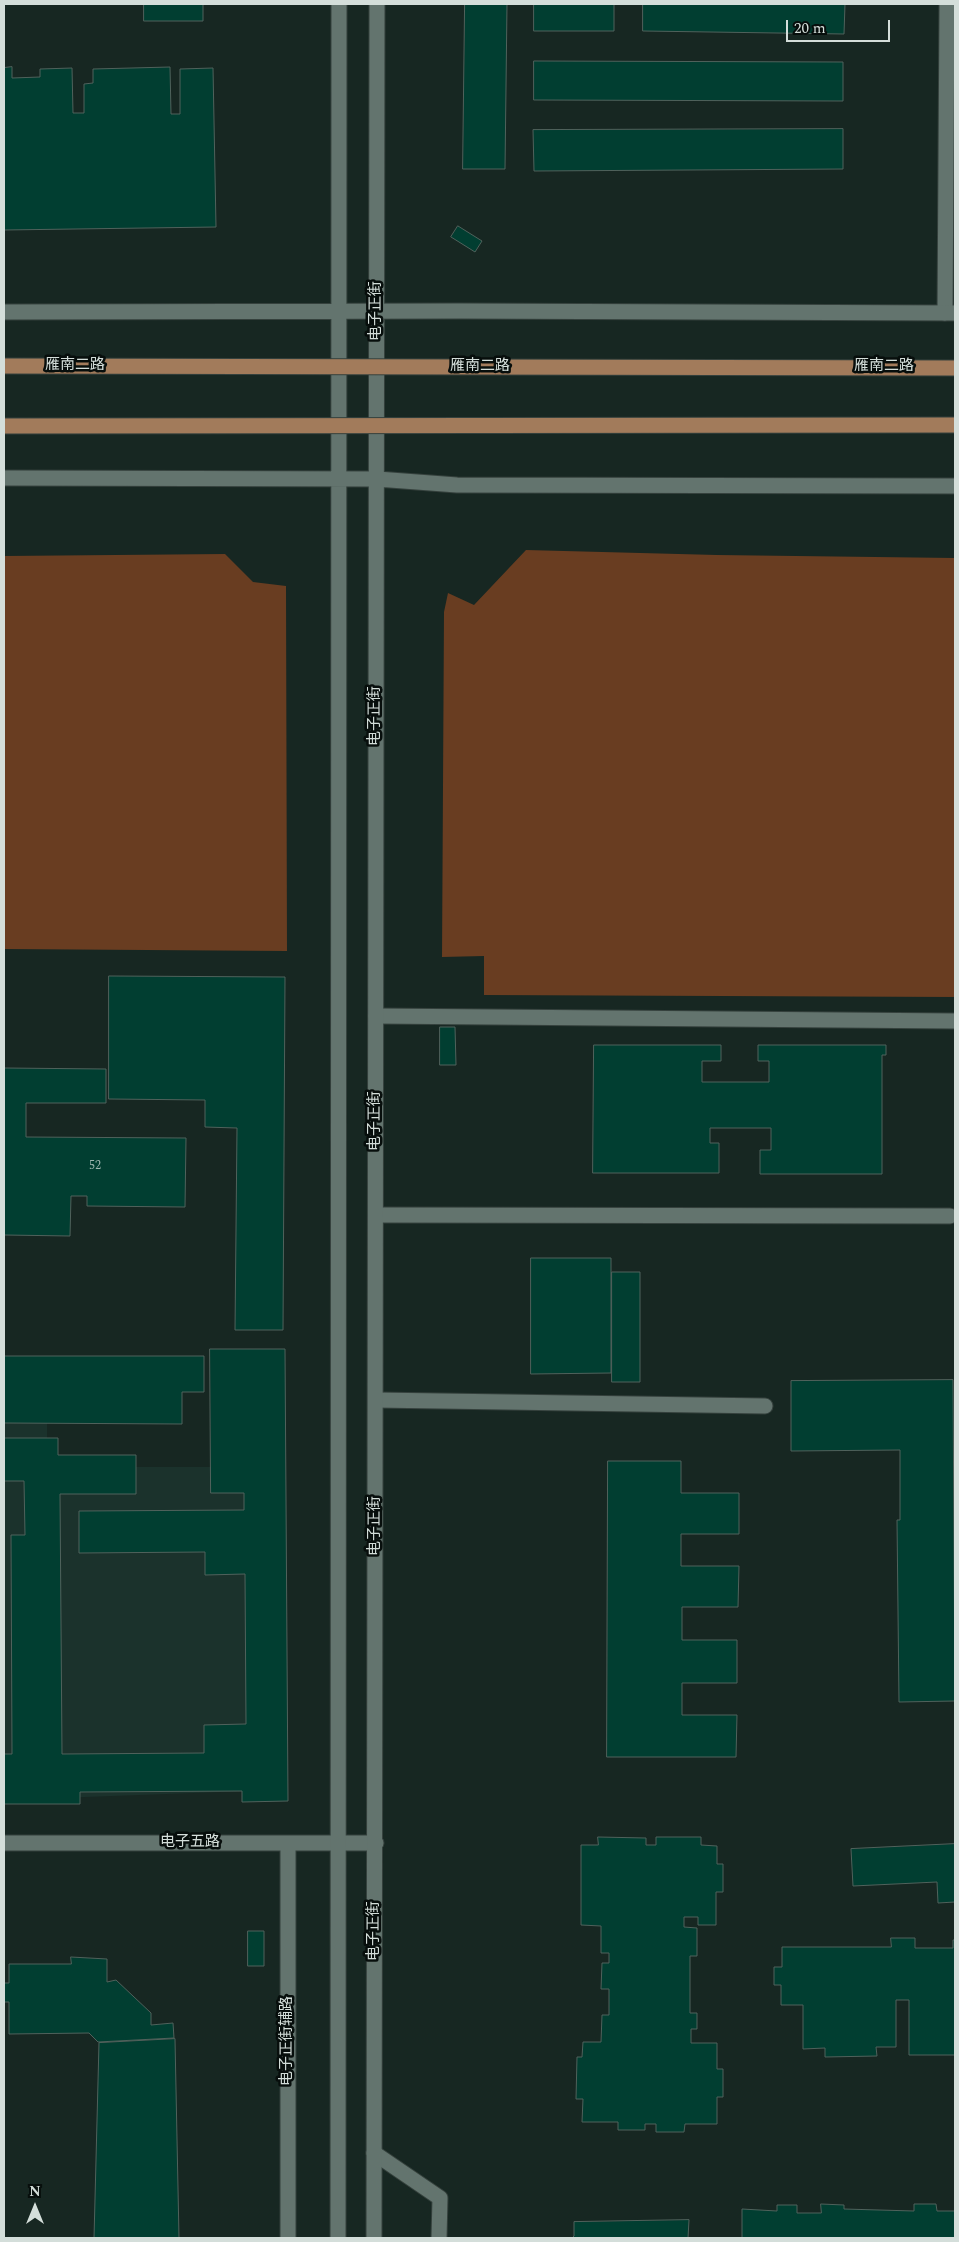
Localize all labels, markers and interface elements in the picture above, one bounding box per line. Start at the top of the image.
scale bar [789,10,893,42]
text: 20 m [794,17,826,40]
street label: 电子正街 [368,281,386,341]
street label: 雁南二路 [45,357,105,375]
street label: 雁南二路 [450,358,510,376]
street label: 雁南二路 [854,358,914,376]
street label: 电子正街 [367,686,385,746]
street label: 电子正街 [367,1091,385,1151]
house number: 52 [89,1160,101,1174]
street label: 电子正街 [367,1496,385,1556]
street label: 电子五路 [160,1834,220,1852]
street label: 电子正街 [366,1901,384,1961]
street label: 电子正街辅路 [279,1996,297,2086]
text: N [29,2181,41,2202]
north arrow [10,2182,60,2232]

